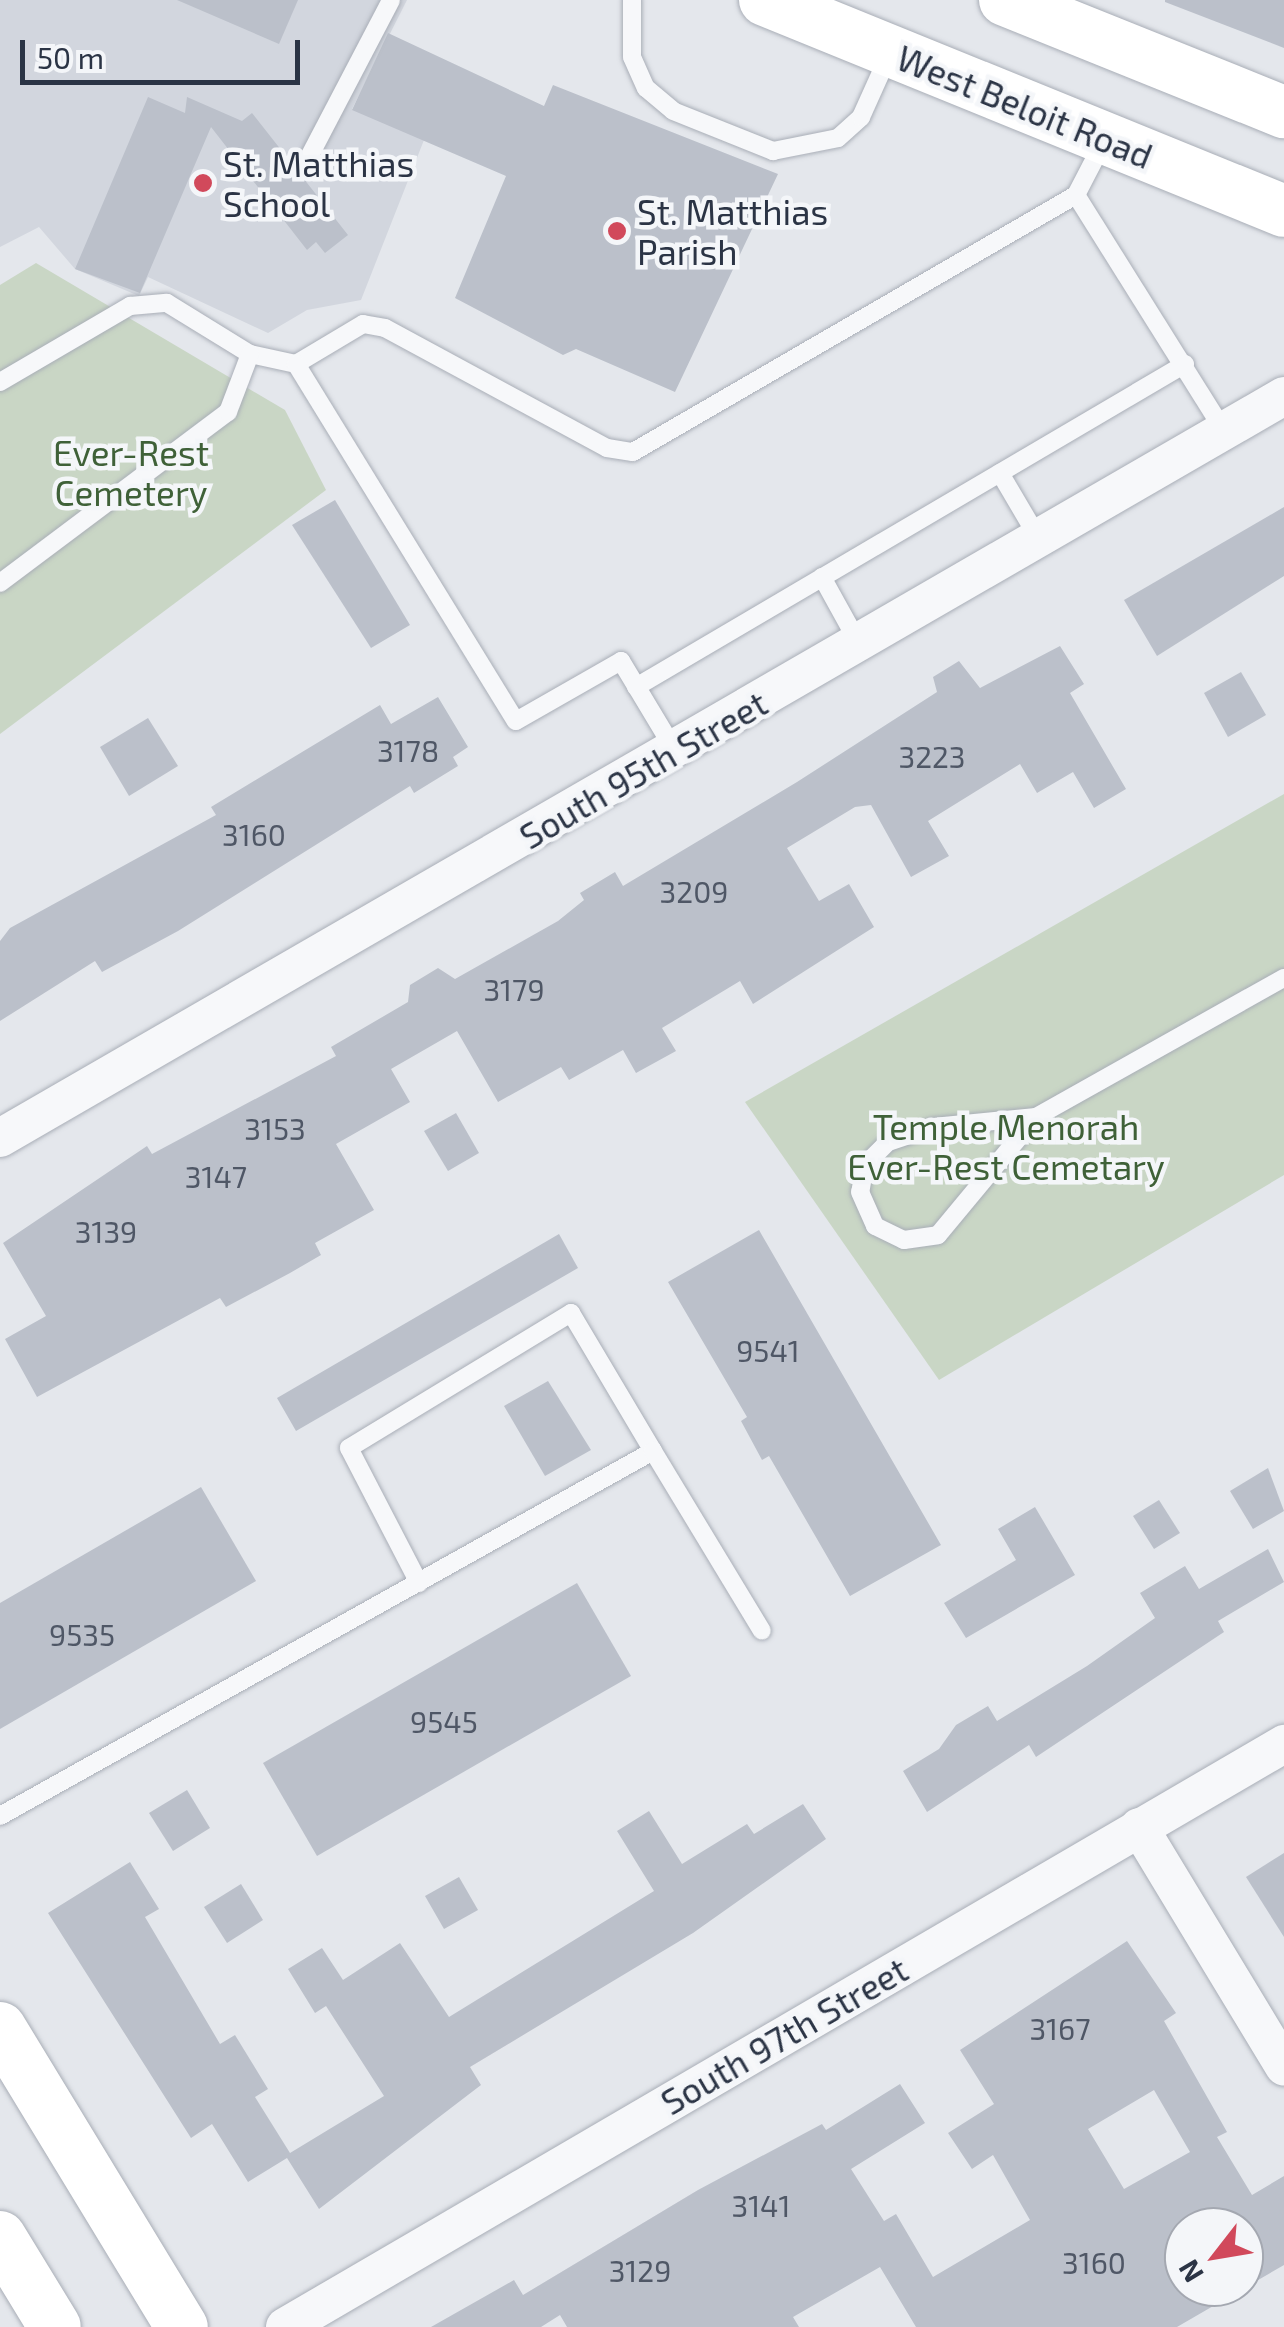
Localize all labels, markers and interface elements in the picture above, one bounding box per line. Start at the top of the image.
scale bar [25,20,305,82]
street label: West Beloit Road [891,36,1159,176]
text: 50 m [37,39,104,75]
place label: St. Matthias School [223,142,414,224]
marker: St. Matthias School [192,172,214,194]
place label: St. Matthias Parish [637,190,828,272]
marker: St. Matthias Parish [606,220,628,242]
park label: Ever-Rest Cemetery [53,431,209,513]
street label: South 95th Street [512,681,774,857]
house number: 3178 [377,732,439,768]
house number: 3223 [898,738,966,774]
house number: 3160 [222,816,286,852]
house number: 3209 [660,873,728,909]
house number: 3179 [483,971,545,1007]
park label: Temple Menorah Ever-Rest Cemetary [847,1105,1165,1187]
house number: 3153 [244,1110,306,1146]
house number: 3147 [185,1158,247,1194]
house number: 3139 [75,1213,137,1249]
house number: 9541 [736,1332,800,1368]
house number: 9535 [49,1616,115,1652]
house number: 9545 [410,1703,478,1739]
street label: South 97th Street [653,1947,915,2123]
house number: 3167 [1029,2010,1091,2046]
house number: 3141 [731,2187,791,2223]
north arrow [1164,2207,1264,2307]
house number: 3160 [1062,2244,1126,2280]
house number: 3129 [609,2252,671,2288]
text: N [1170,2254,1210,2289]

